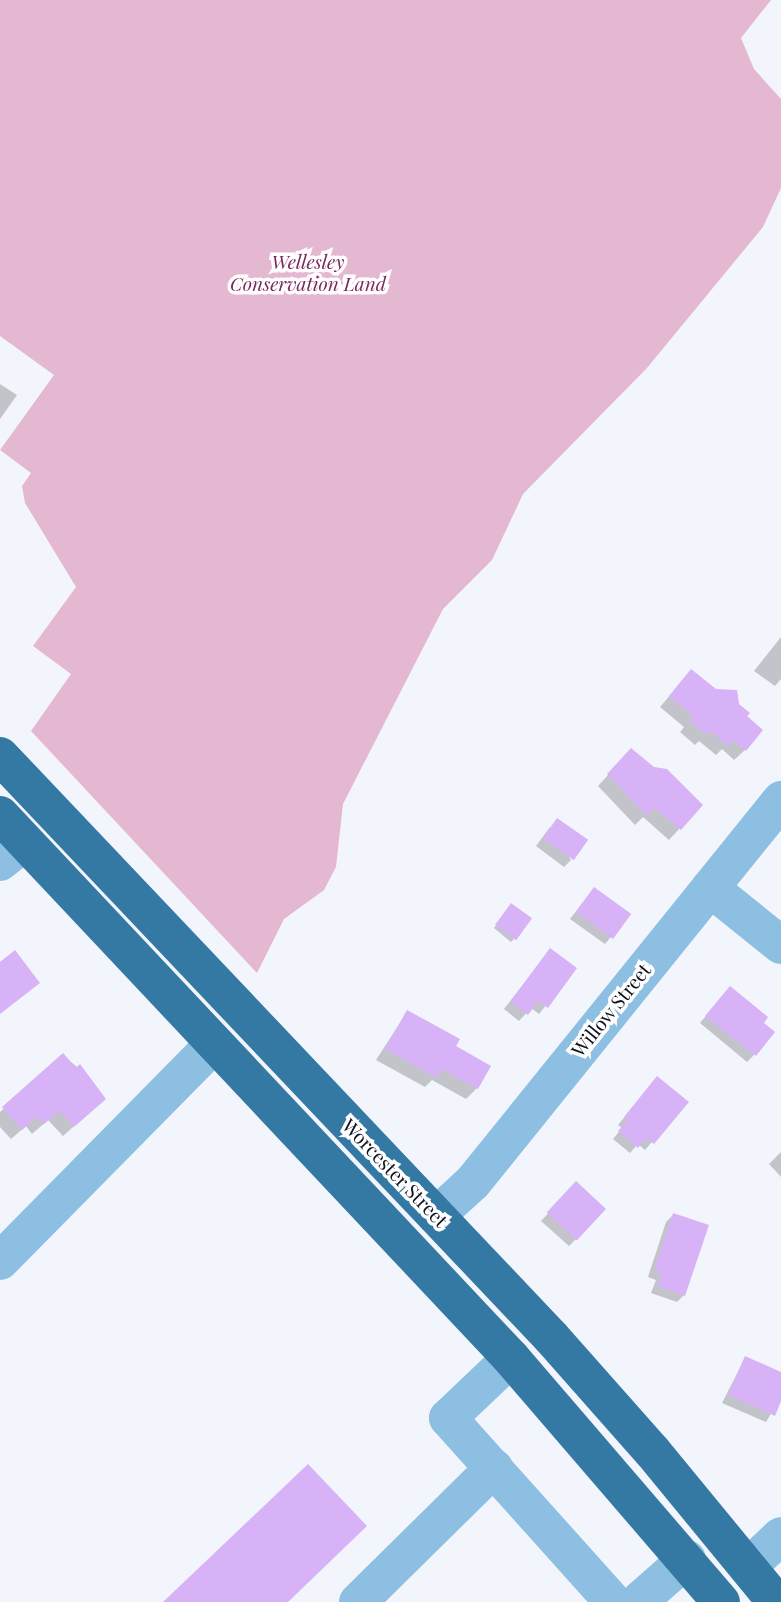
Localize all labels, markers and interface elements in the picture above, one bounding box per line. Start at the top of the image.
park label: Wellesley Conservation Land [230,251,386,295]
street label: Willow Street [566,959,656,1061]
street label: Worcester Street [337,1114,453,1232]

